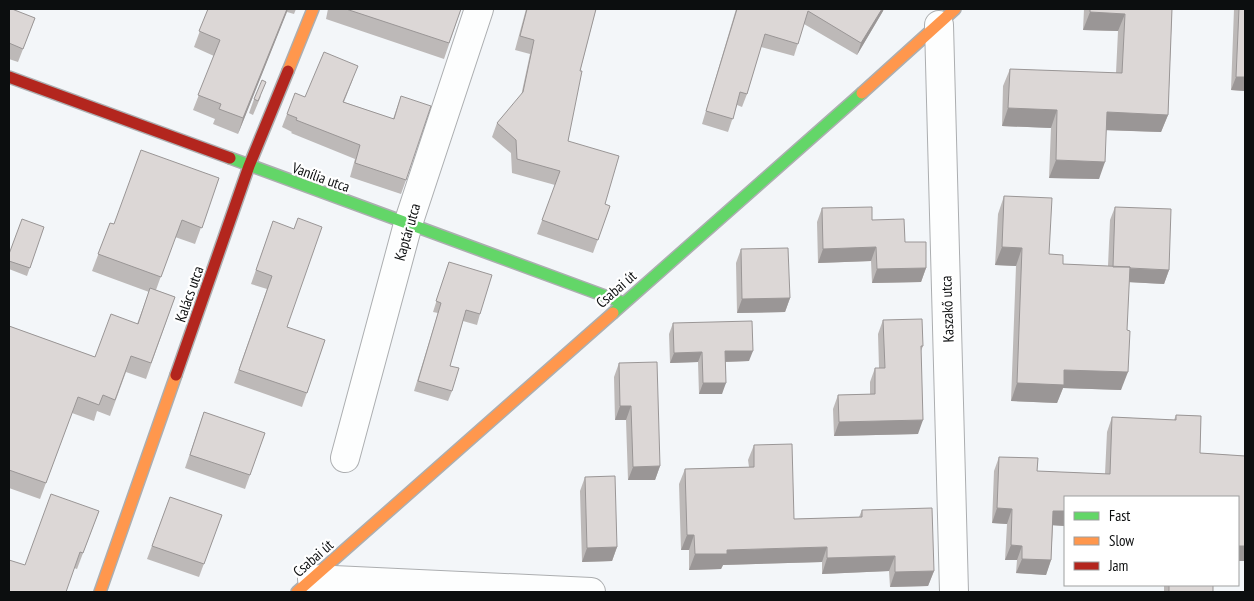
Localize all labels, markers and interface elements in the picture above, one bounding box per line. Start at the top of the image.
street label: Vanília utca [289,157,352,196]
street label: Kaptár utca [390,201,424,263]
street label: Kalács utca [171,263,207,325]
street label: Csabai út [592,266,640,312]
street label: Kaszakő utca [936,275,958,343]
legend [1064,496,1239,586]
text: Fast [1109,506,1130,525]
text: Slow [1109,531,1134,550]
street label: Csabai út [289,535,337,581]
text: Jam [1108,556,1128,575]

